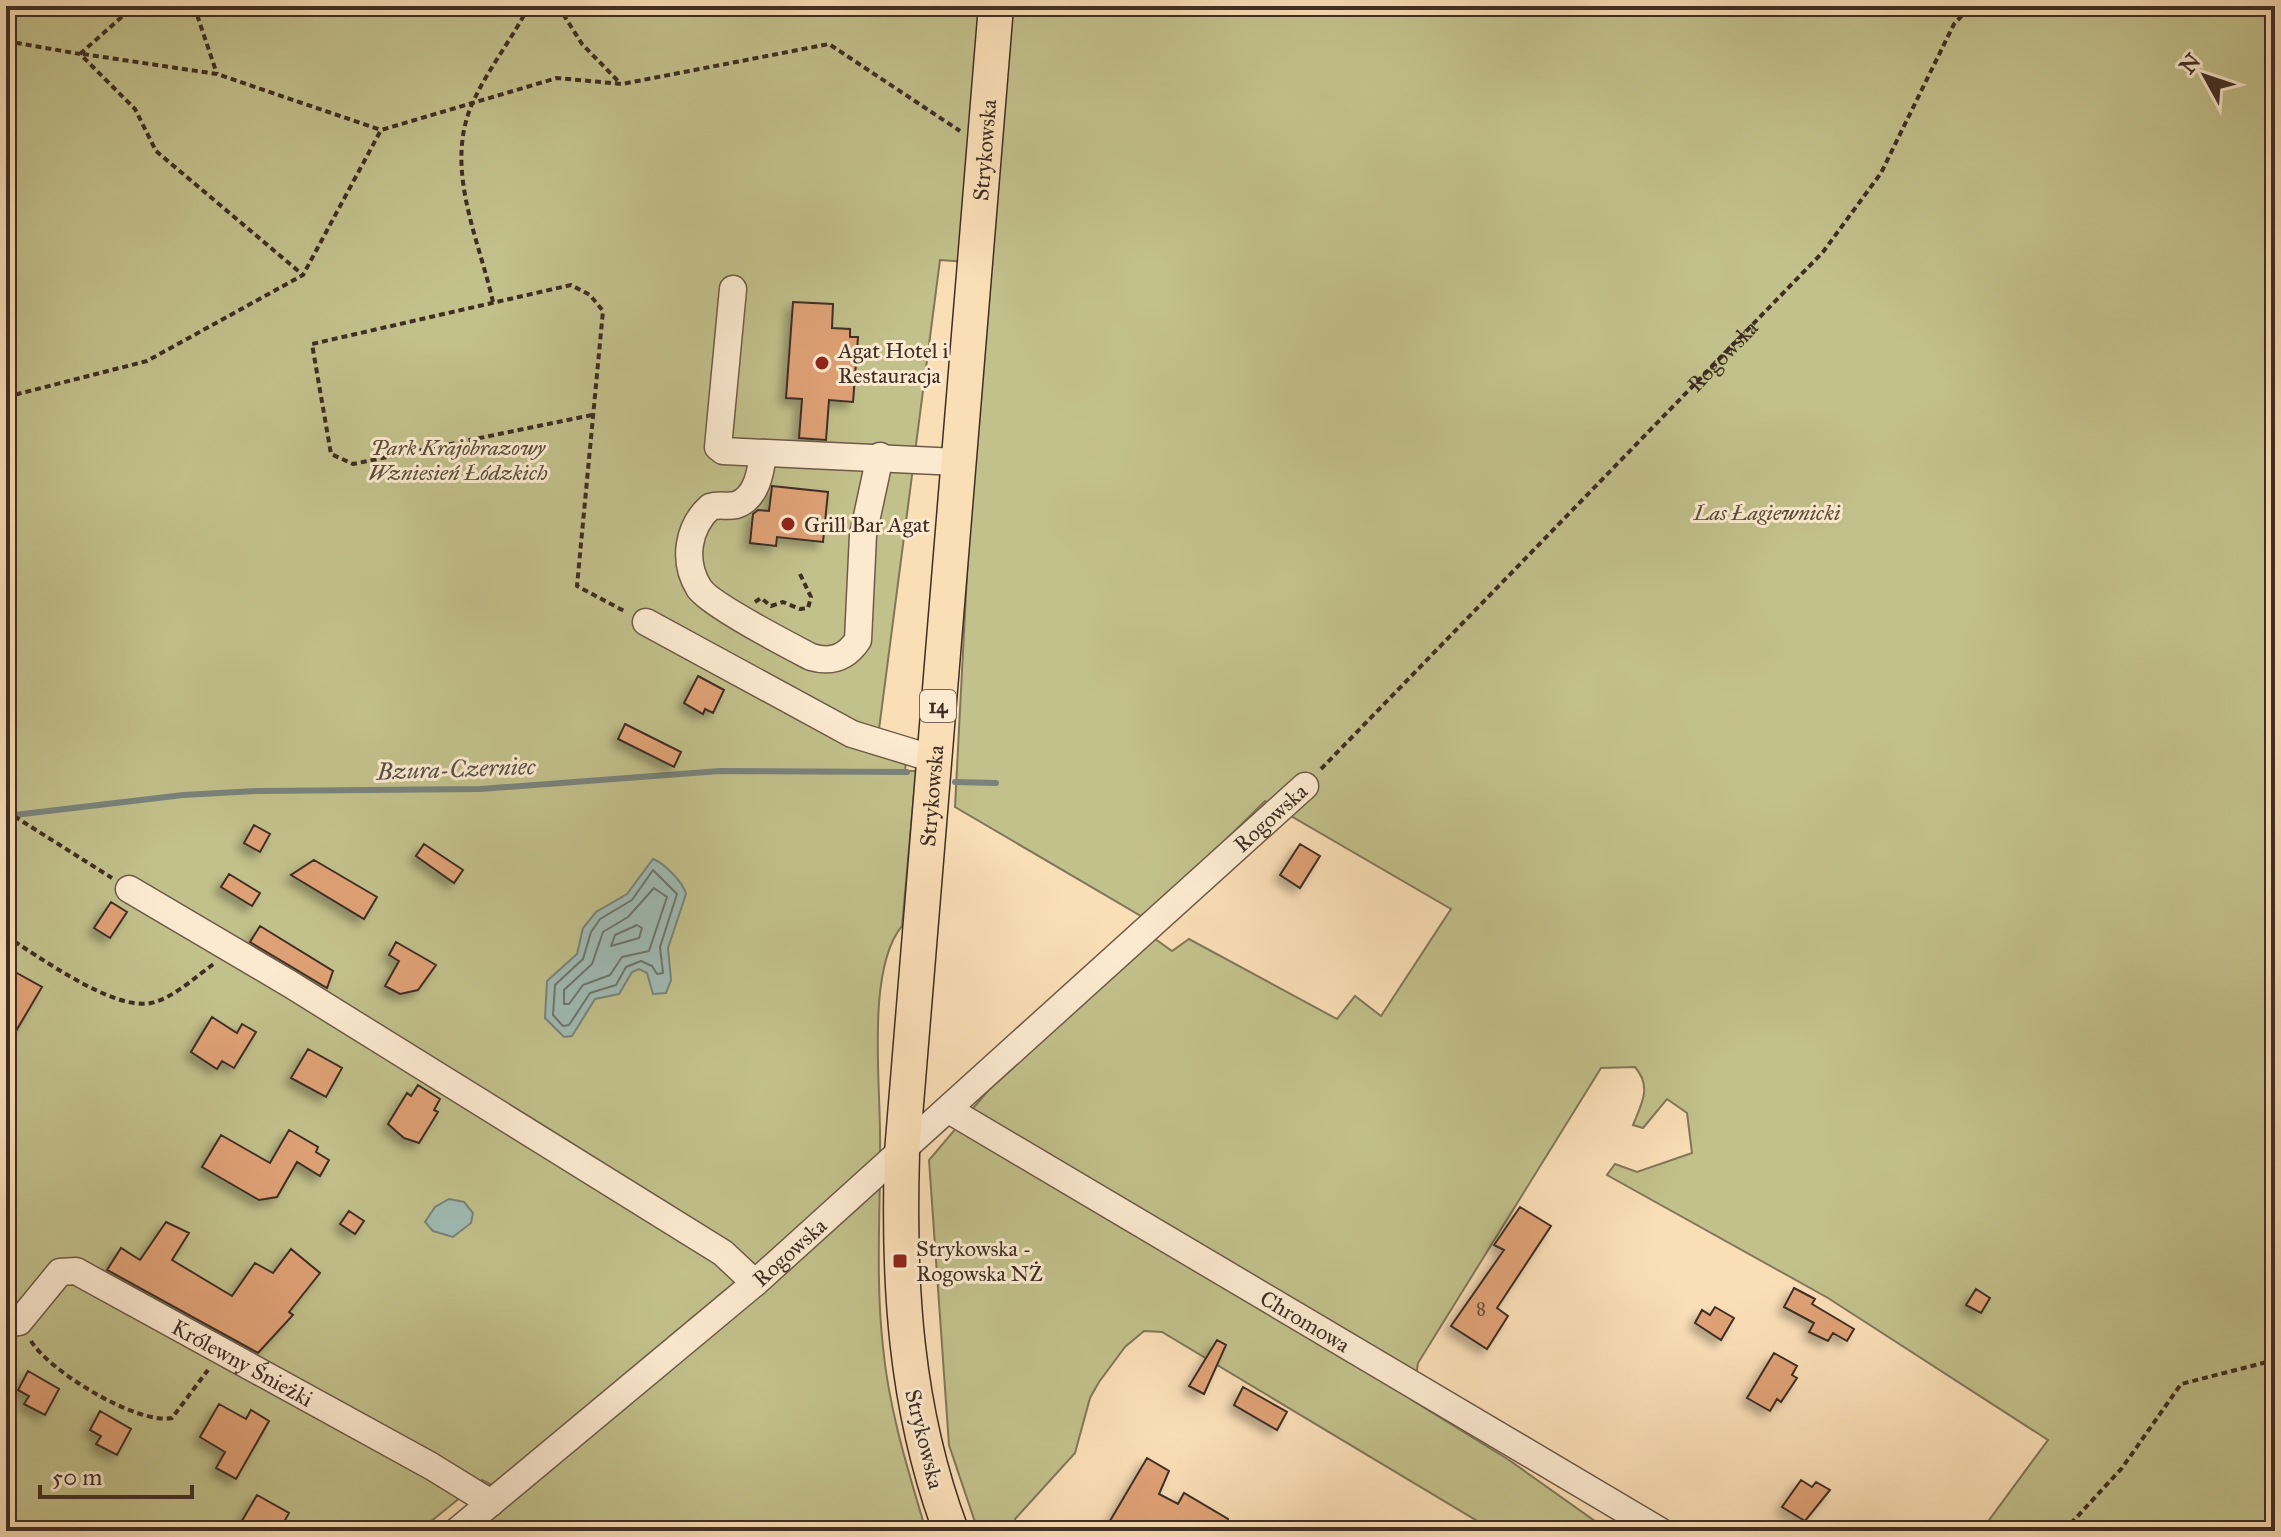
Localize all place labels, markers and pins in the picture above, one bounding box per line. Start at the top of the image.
place label: Agat Hotel i Restauracja [837,337,949,389]
marker: Agat Hotel i Restauracja [813,354,831,372]
place label: Grill Bar Agat [804,511,930,538]
marker: Grill Bar Agat [779,515,797,533]
place label: Strykowska - Rogowska NŻ [916,1235,1043,1287]
marker: Strykowska - Rogowska NŻ [891,1252,909,1270]

